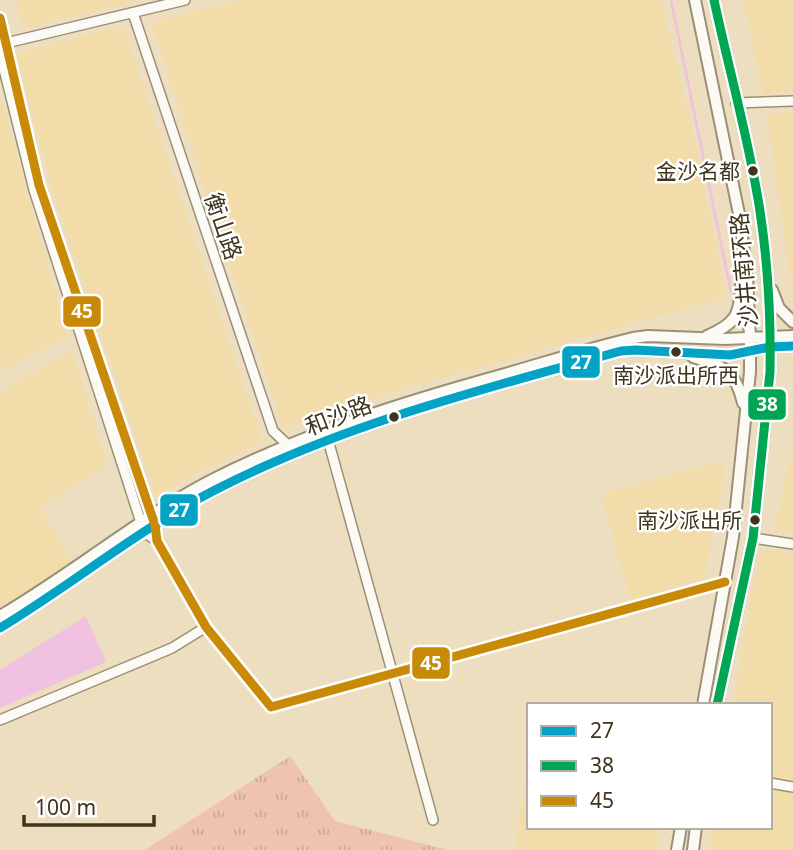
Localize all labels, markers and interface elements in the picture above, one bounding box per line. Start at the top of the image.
place label: 金沙名都 [656,157,740,185]
marker: 金沙名都 [746,164,760,178]
street label: 衡山路 [198,188,250,264]
street label: 沙井南环路 [722,211,764,329]
line badge: 45 [62,295,102,328]
text: 45 [71,298,93,324]
line badge: 27 [561,345,601,379]
marker: 南沙派出所西 [669,345,683,359]
text: 27 [570,349,592,375]
place label: 南沙派出所西 [613,361,739,389]
street label: 和沙路 [300,388,376,442]
line badge: 38 [747,388,787,421]
text: 38 [756,391,778,417]
unlabelled marker [387,410,401,424]
line badge: 27 [159,493,199,527]
text: 27 [168,497,190,523]
place label: 南沙派出所 [637,506,742,534]
marker: 南沙派出所 [748,513,762,527]
line badge: 45 [411,646,451,680]
text: 45 [420,650,442,676]
legend [527,703,772,829]
text: 27 [590,716,614,744]
text: 38 [590,751,614,779]
scale bar [24,784,154,828]
text: 45 [590,786,614,814]
text: 100 m [35,793,96,821]

